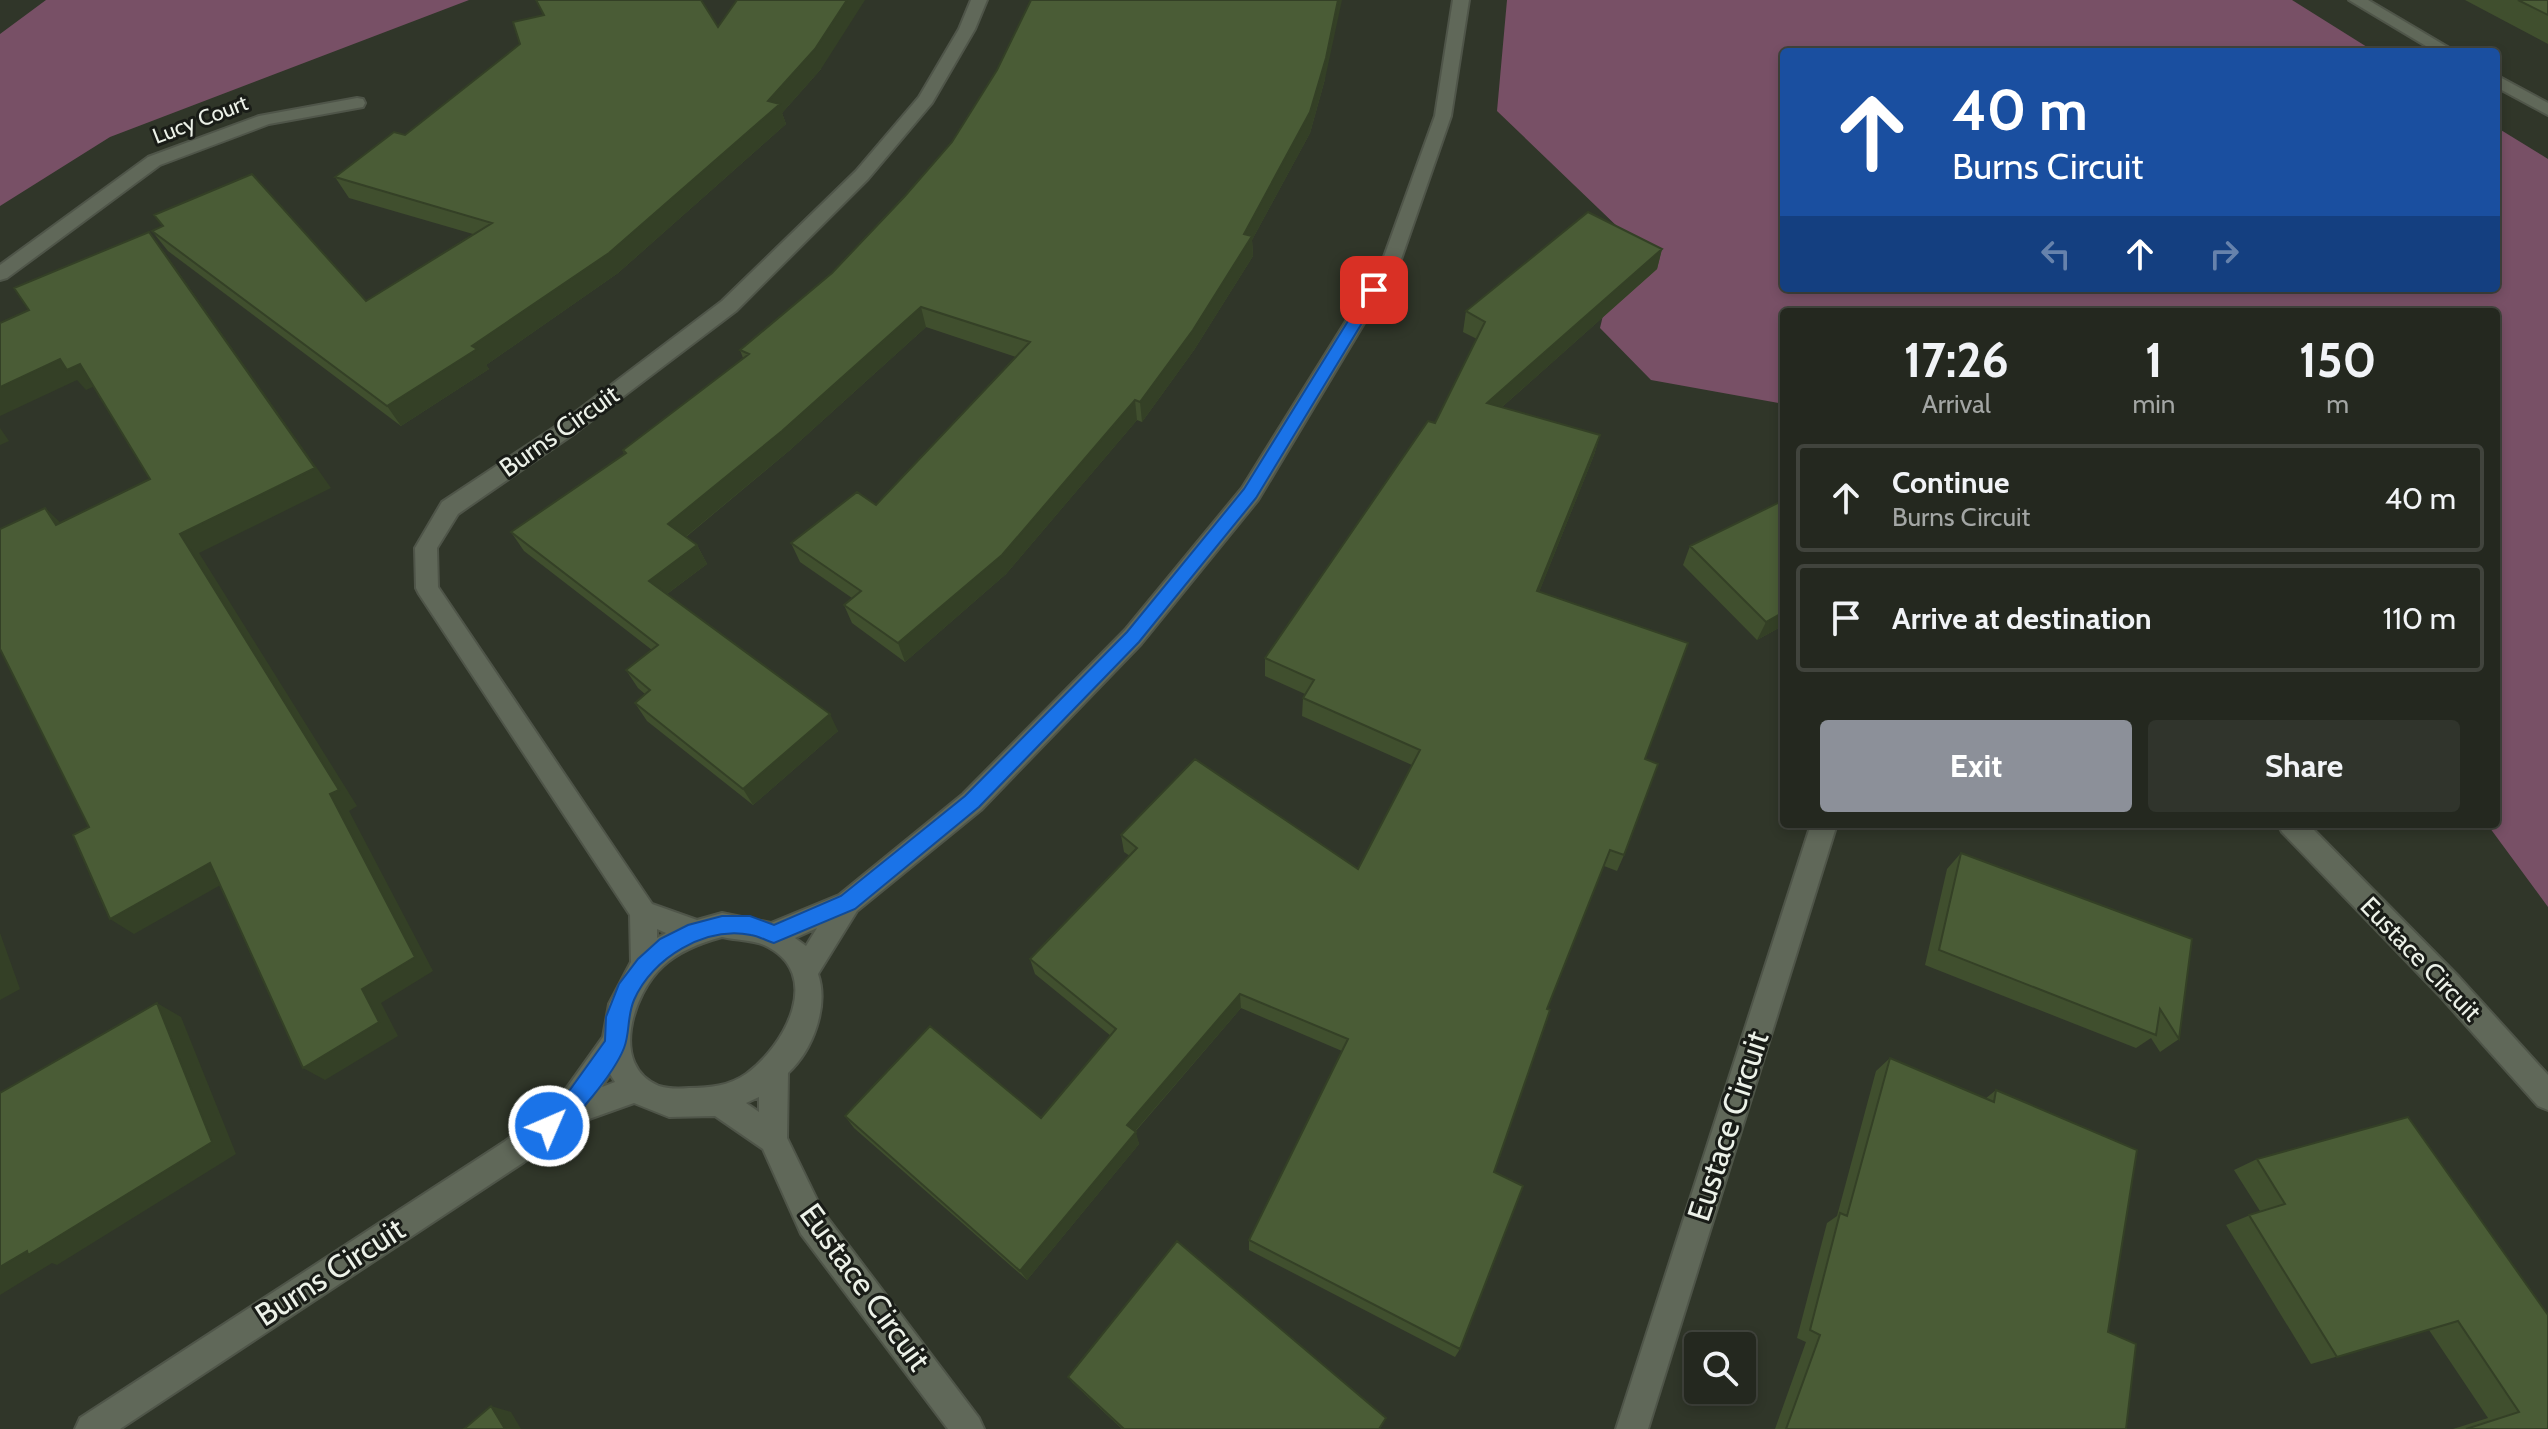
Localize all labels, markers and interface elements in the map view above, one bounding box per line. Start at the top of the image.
text: 40 m [1952,76,2088,144]
icon: ahead [1820,80,1924,184]
street label: Lucy Court [149,89,252,150]
text: Burns Circuit [1952,144,2143,188]
icon: left [2034,232,2078,276]
icon: ahead [2118,232,2162,276]
icon: right [2202,232,2246,276]
pin [1340,256,1408,324]
icon: arrive [1352,268,1396,312]
text: 17:26 [1904,331,2009,389]
text: 1 [2145,331,2163,389]
text: 150 [2299,331,2376,389]
street label: Burns Circuit [493,378,625,484]
text: Arrival [1922,388,1991,420]
text: min [2132,388,2175,420]
text: m [2326,388,2349,420]
text: Continue [1892,464,2009,501]
icon: ahead [1824,476,1868,520]
text: 40 m [2385,480,2456,517]
text: Burns Circuit [1892,501,2030,533]
icon: arrive [1824,596,1868,640]
text: Arrive at destination [1892,600,2152,637]
text: 110 m [2382,600,2456,637]
button: Exit [1820,720,2132,812]
button: Share [2148,720,2460,812]
street label: Eustace Circuit [2354,890,2488,1028]
street label: Eustace Circuit [1679,1026,1777,1226]
position arrow [507,1084,591,1168]
street label: Eustace Circuit [792,1195,939,1378]
street label: Burns Circuit [248,1209,412,1334]
map controls [1684,1332,1756,1404]
button: search [1684,1332,1756,1404]

